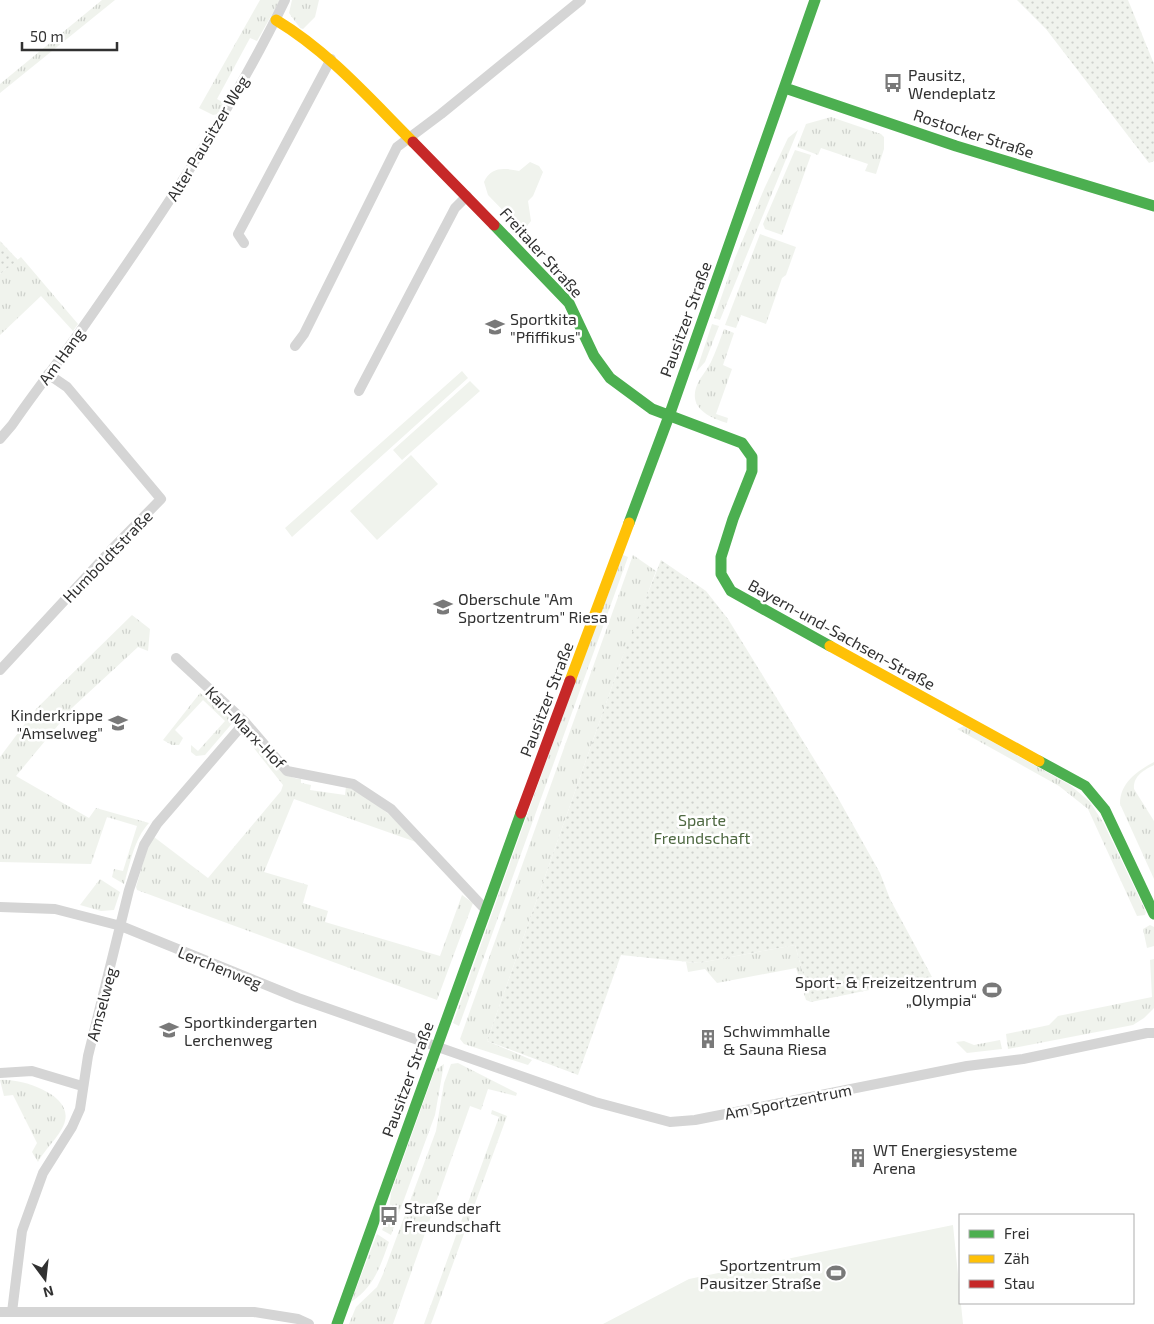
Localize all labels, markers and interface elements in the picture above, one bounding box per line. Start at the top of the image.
scale bar [22,20,118,52]
text: 50 m [30,27,64,45]
place label: Pausitz, Wendeplatz [908,65,996,102]
street label: Alter Pausitzer Weg [162,72,252,204]
bus stop icon: Pausitz, Wendeplatz [882,72,904,94]
street label: Rostocker Straße [911,105,1037,161]
street label: Freitaler Straße [497,203,587,301]
street label: Pausitzer Straße [655,259,715,379]
place label: Sportkita "Pfiffikus" [510,309,581,346]
school or university icon: Sportkita "Pfiffikus" [484,316,506,338]
street label: Am Hang [34,324,88,388]
street label: Humboldtstraße [58,506,156,606]
street label: Bayern-und-Sachsen-Straße [745,575,939,693]
place label: Oberschule "Am Sportzentrum" Riesa [458,589,608,626]
school or university icon: Oberschule "Am Sportzentrum" Riesa [432,596,454,618]
street label: Pausitzer Straße [515,639,577,759]
street label: Karl-Marx-Hof [202,682,291,773]
place label: Kinderkrippe "Amselweg" [10,705,103,742]
school or university icon: Kinderkrippe "Amselweg" [107,712,129,734]
park label: Sparte Freundschaft [654,810,750,847]
street label: Lerchenweg [175,942,265,992]
street label: Amselweg [82,965,120,1043]
place label: Sport- & Freizeitzentrum „Olympia“ [795,972,977,1009]
sports icon: Sport- & Freizeitzentrum „Olympia“ [981,979,1003,1001]
place label: Sportkindergarten Lerchenweg [184,1012,317,1049]
school or university icon: Sportkindergarten Lerchenweg [158,1019,180,1041]
street label: Pausitzer Straße [377,1019,437,1139]
place label: Schwimmhalle & Sauna Riesa [723,1021,830,1058]
building icon: Schwimmhalle & Sauna Riesa [697,1028,719,1050]
street label: Am Sportzentrum [723,1079,853,1123]
place label: WT Energiesysteme Arena [873,1140,1017,1177]
building icon: WT Energiesysteme Arena [847,1147,869,1169]
place label: Straße der Freundschaft [404,1198,501,1235]
bus stop icon: Straße der Freundschaft [378,1205,400,1227]
legend [959,1214,1134,1304]
text: Frei [1004,1224,1029,1242]
text: Zäh [1004,1249,1029,1267]
north arrow [20,1254,70,1304]
place label: Sportzentrum Pausitzer Straße [700,1255,821,1292]
sports icon: Sportzentrum Pausitzer Straße [825,1262,847,1284]
text: Stau [1004,1274,1035,1292]
text: N [41,1283,56,1302]

